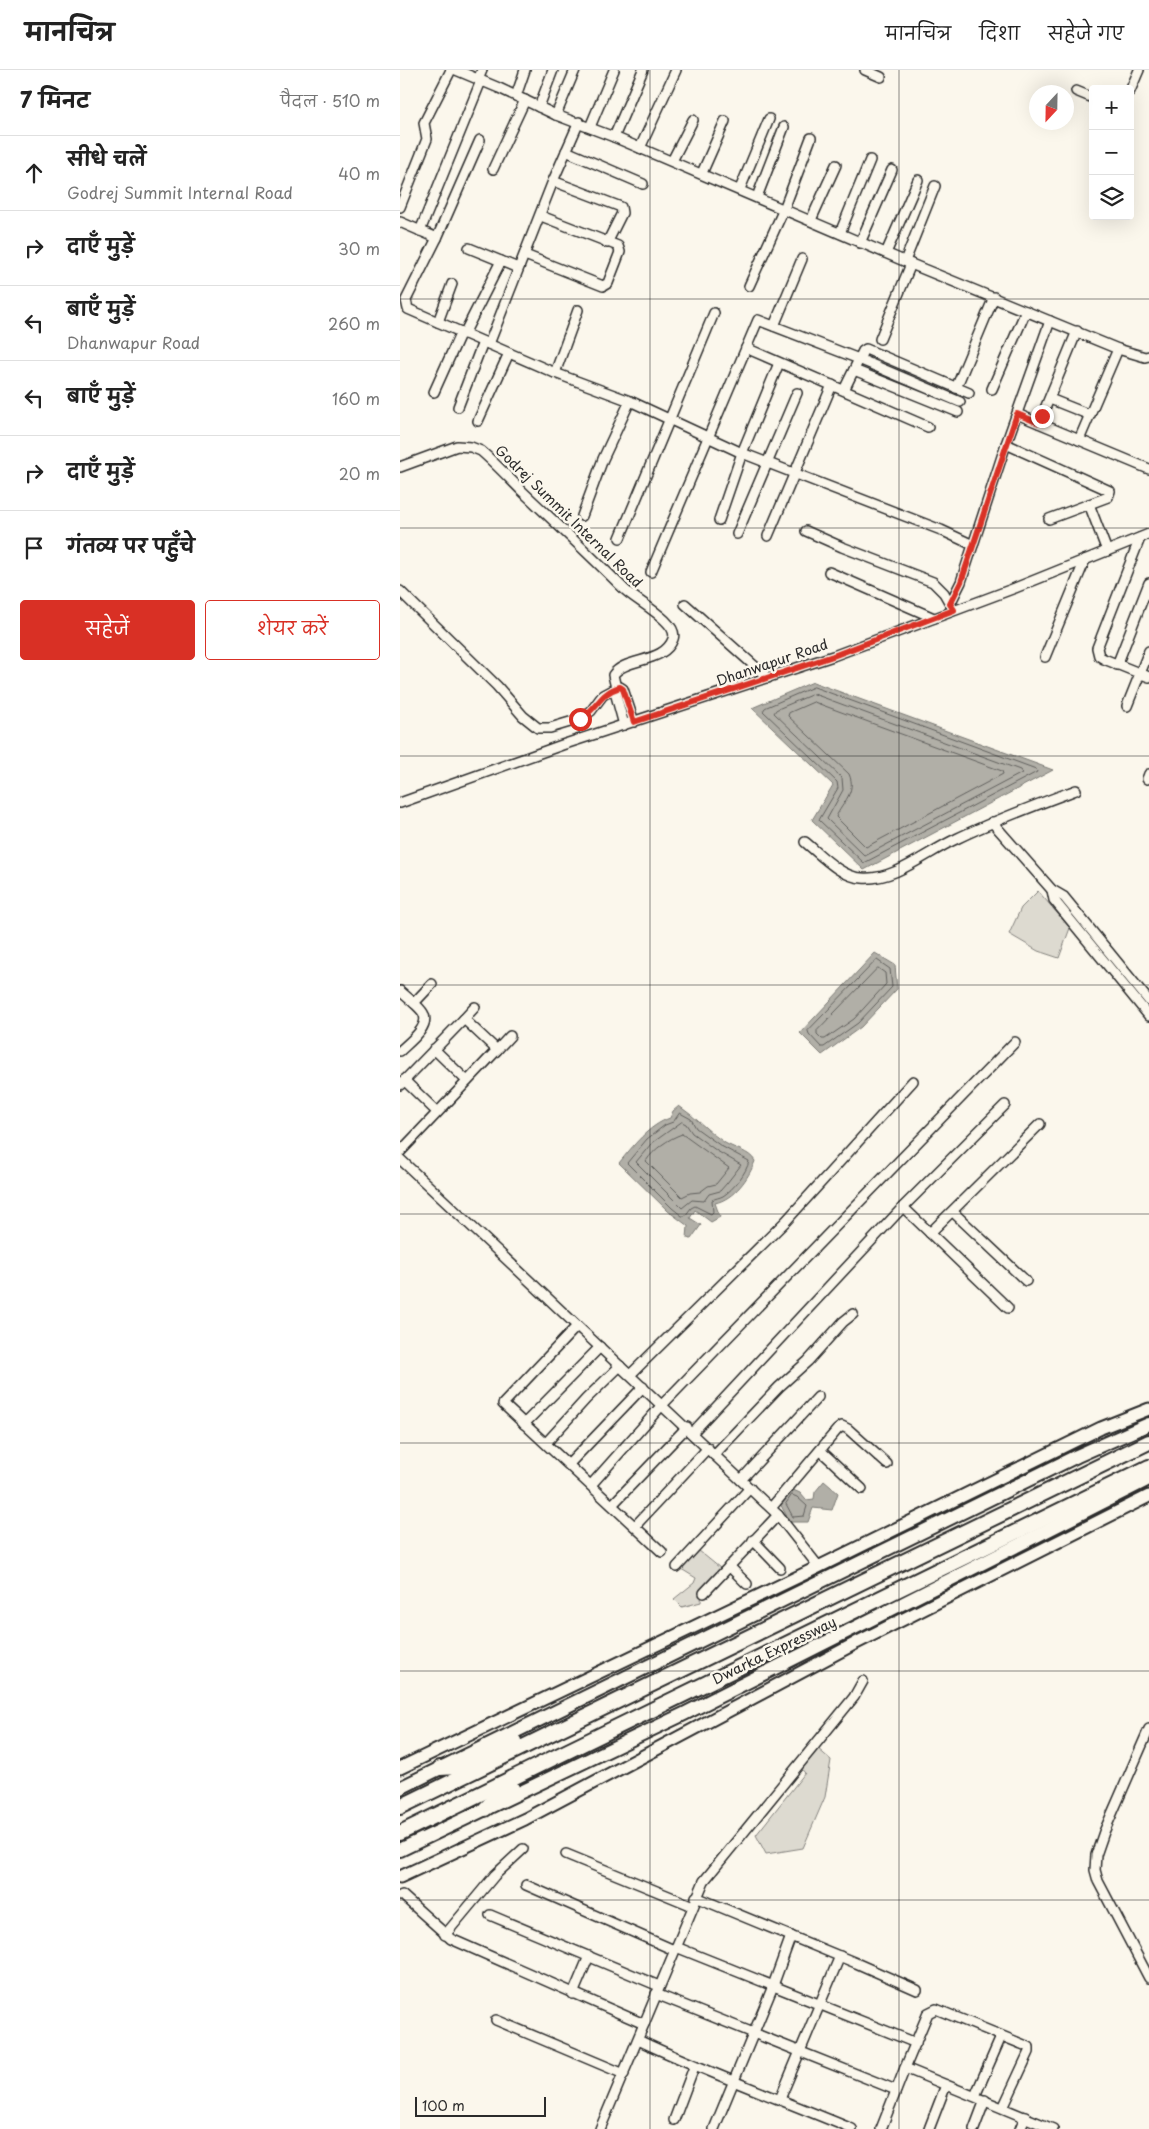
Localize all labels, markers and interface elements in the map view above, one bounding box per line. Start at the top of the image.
text: मानचित्र [25,13,114,49]
text: मानचित्र [885,19,951,46]
text: दिशा [979,19,1020,46]
text: सहेजे गए [1048,19,1124,46]
text: 7 मिनट [20,83,90,115]
north arrow [1029,85,1074,130]
map controls [1089,85,1134,220]
button: + [1089,85,1134,130]
text: पैदल · 510 m [280,88,380,112]
button: − [1089,130,1134,175]
text: सीधे चलें [67,144,146,172]
icon: ahead [20,159,48,187]
text: 40 m [338,161,380,185]
button: layers [1089,175,1134,220]
text: Godrej Summit Internal Road [67,180,293,204]
text: दाएँ मुड़ें [67,231,134,259]
icon: right [20,234,48,262]
text: 30 m [338,236,380,260]
text: बाएँ मुड़ें [67,294,135,322]
icon: left [20,309,48,337]
text: 260 m [328,311,380,335]
text: Dhanwapur Road [67,330,200,354]
text: बाएँ मुड़ें [67,381,135,409]
icon: left [20,384,48,412]
text: 160 m [332,386,380,410]
route end [1031,405,1054,428]
street label: Godrej Summit Internal Road [491,440,647,592]
text: दाएँ मुड़ें [67,456,134,484]
icon: right [20,459,48,487]
text: 20 m [339,461,380,485]
text: गंतव्य पर पहुँचे [67,531,195,559]
icon: arrive [20,534,48,562]
button: सहेजें [20,600,195,660]
button: शेयर करें [205,600,380,660]
street label: Dhanwapur Road [713,633,831,691]
route start [569,708,592,731]
street label: Dwarka Expressway [708,1611,840,1689]
scale bar [415,2094,546,2117]
text: 100 m [422,2095,465,2116]

